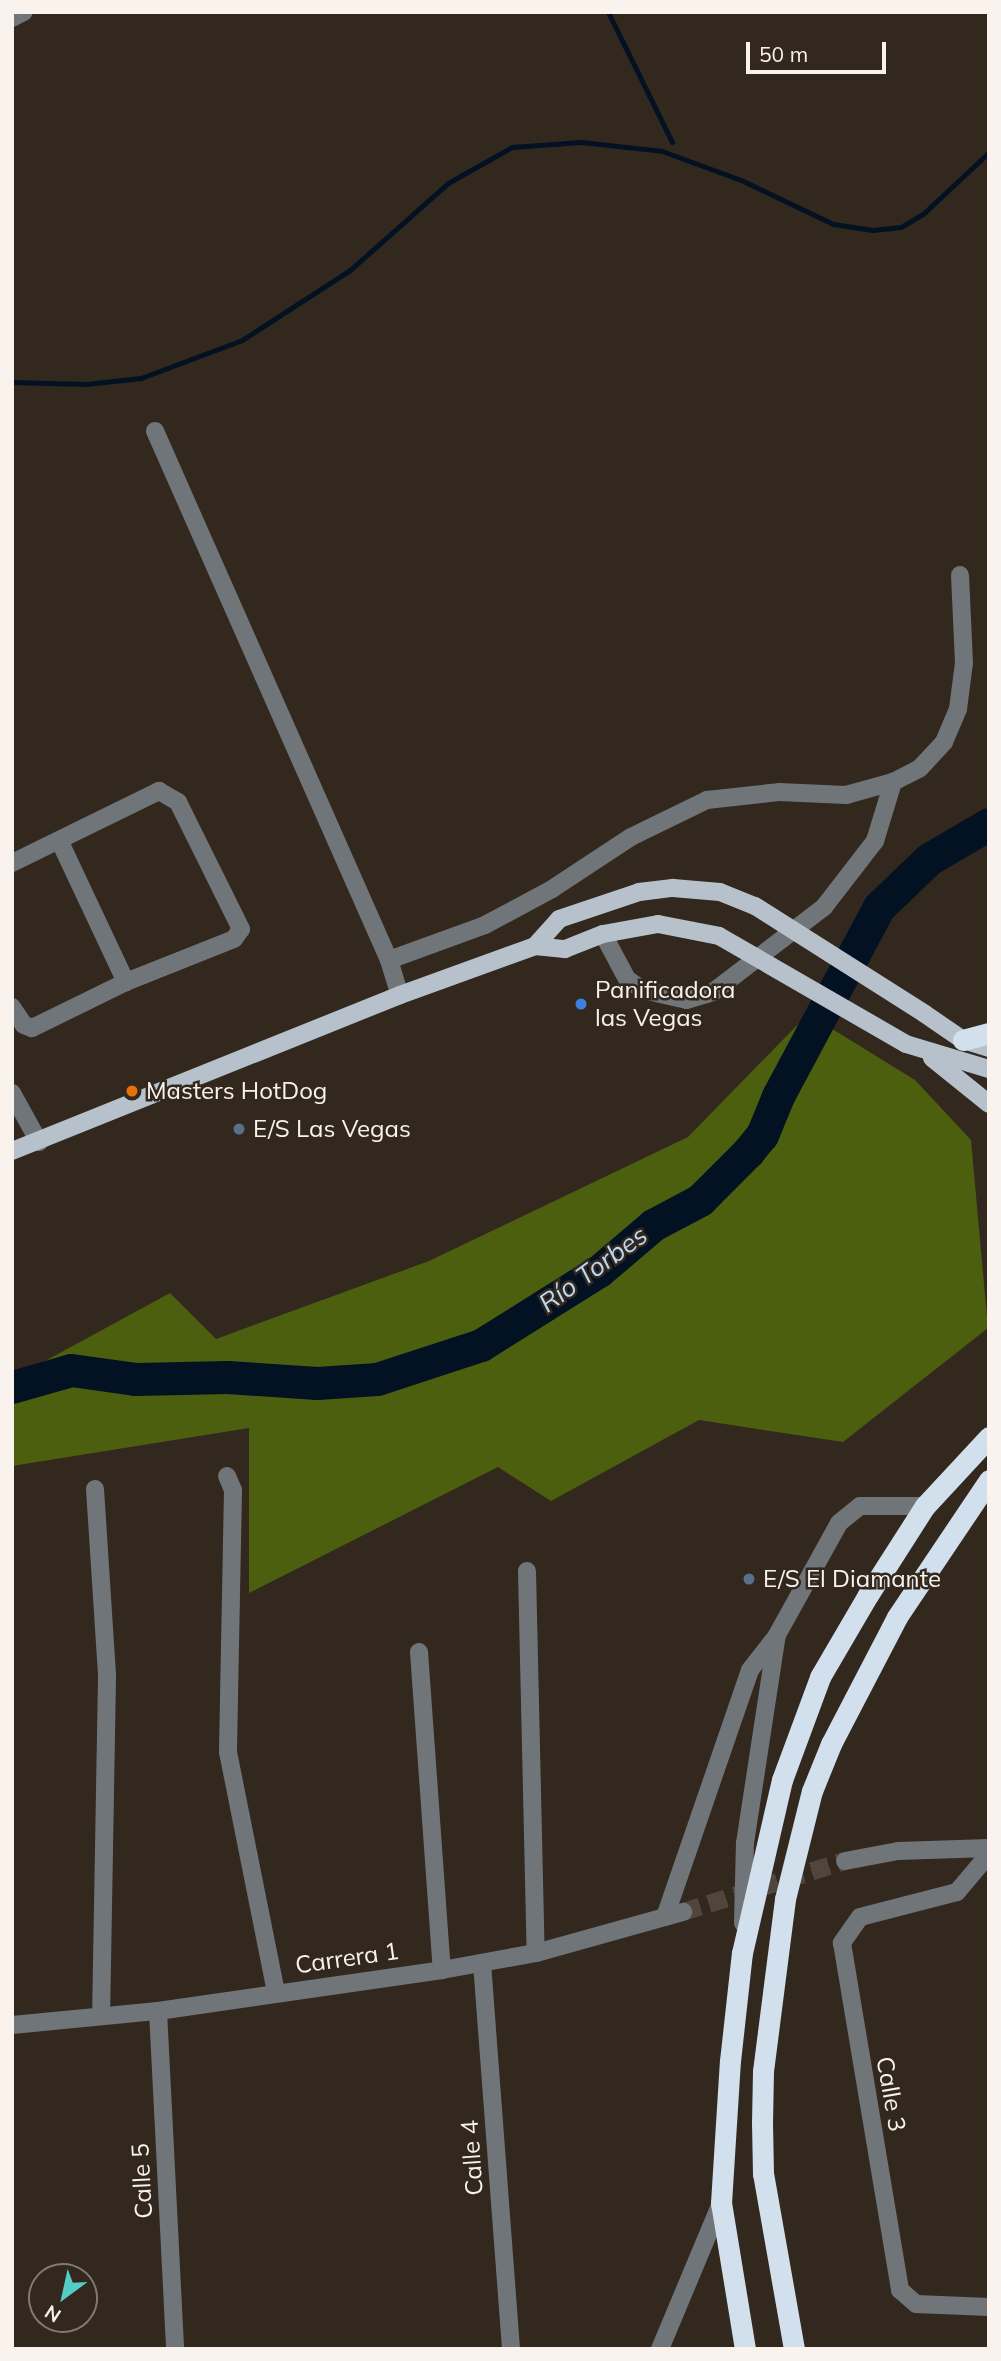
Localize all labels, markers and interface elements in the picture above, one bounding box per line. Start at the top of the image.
scale bar [749,28,889,72]
text: 50 m [759,41,808,67]
place label: Panificadora las Vegas [595,976,735,1032]
marker: Panificadora las Vegas [573,996,589,1012]
place label: Masters HotDog [146,1077,327,1105]
marker: Masters HotDog [124,1083,140,1099]
place label: E/S Las Vegas [253,1115,411,1143]
marker: E/S Las Vegas [231,1121,247,1137]
water label: Río Torbes [533,1219,653,1319]
place label: E/S El Diamante [763,1565,941,1593]
marker: E/S El Diamante [741,1571,757,1587]
street label: Carrera 1 [293,1936,401,1980]
street label: Calle 3 [870,2054,912,2134]
street label: Calle 4 [455,2119,489,2197]
street label: Calle 5 [126,2143,158,2219]
north arrow [28,2263,98,2333]
text: N [40,2300,65,2328]

